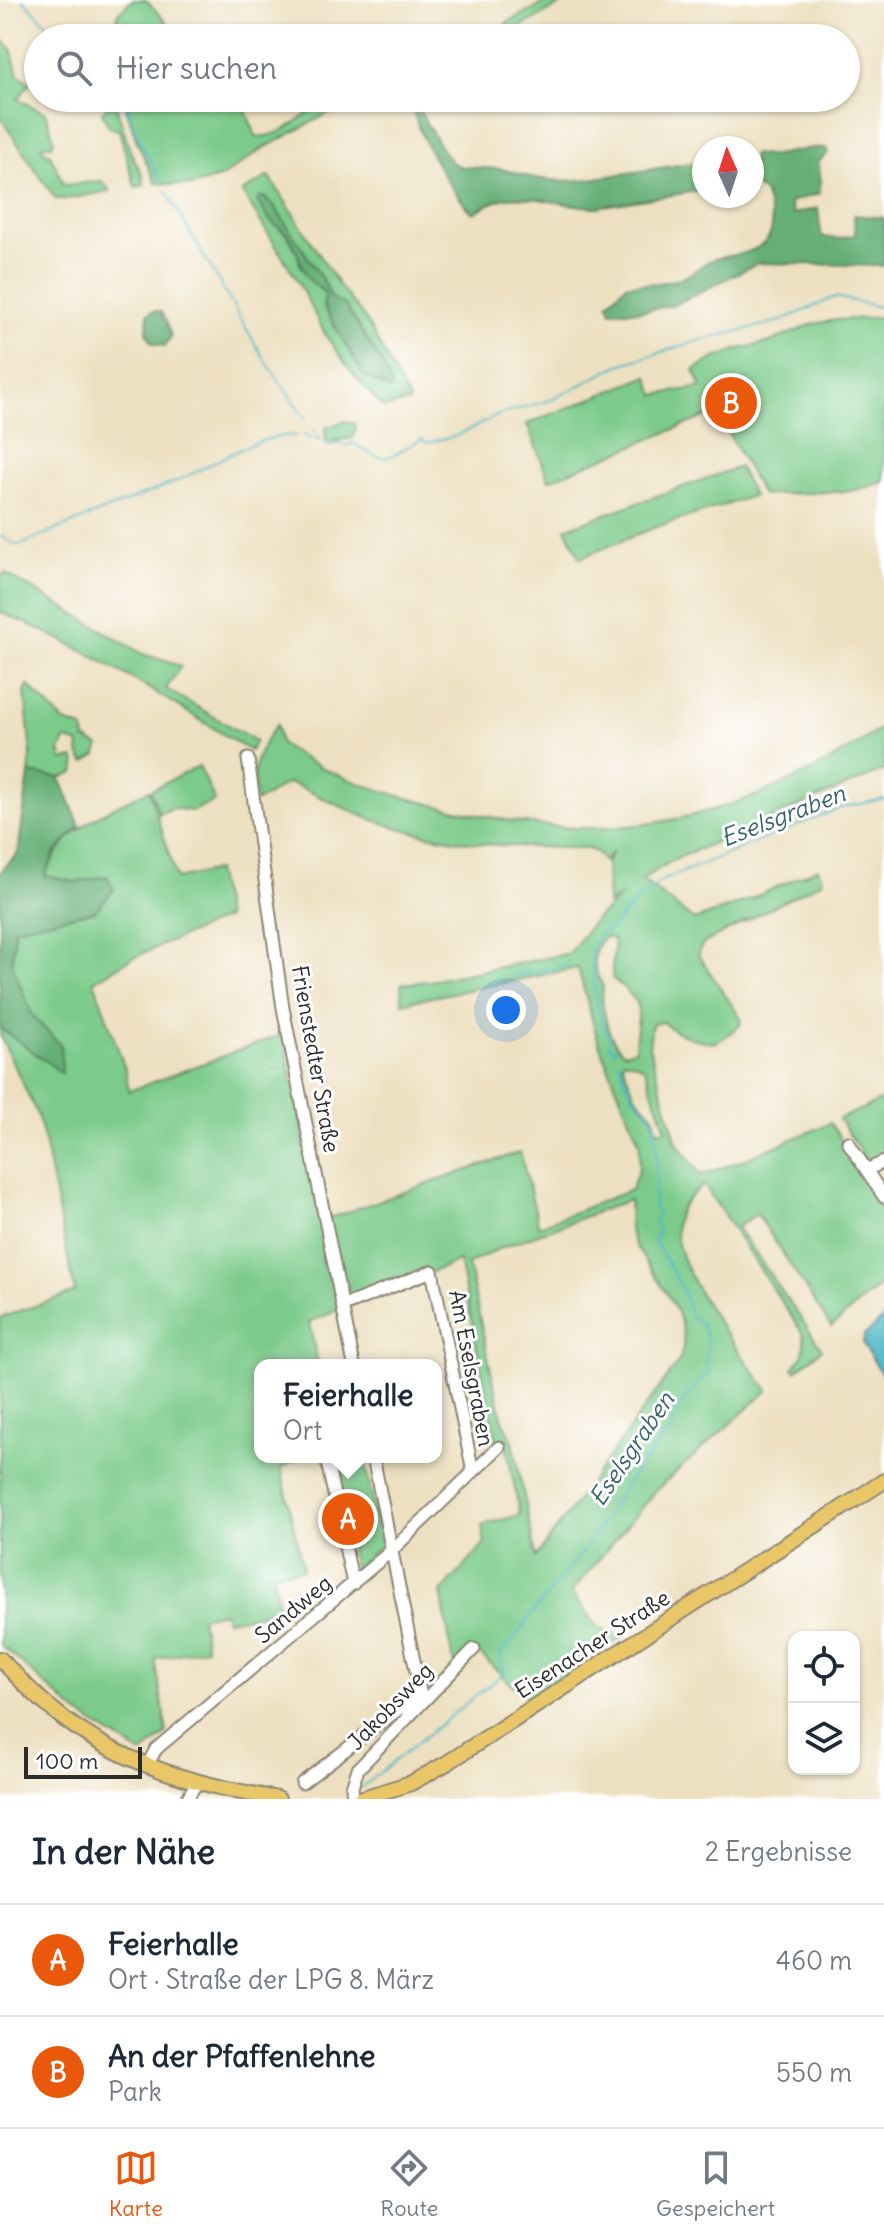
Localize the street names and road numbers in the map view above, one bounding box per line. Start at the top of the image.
street label: Frienstedter Straße [286,963,346,1155]
street label: Am Eselsgraben [443,1287,501,1449]
street label: Sandweg [249,1569,337,1649]
street label: Eisenacher Straße [509,1583,675,1705]
street label: Jakobsweg [341,1656,439,1756]

